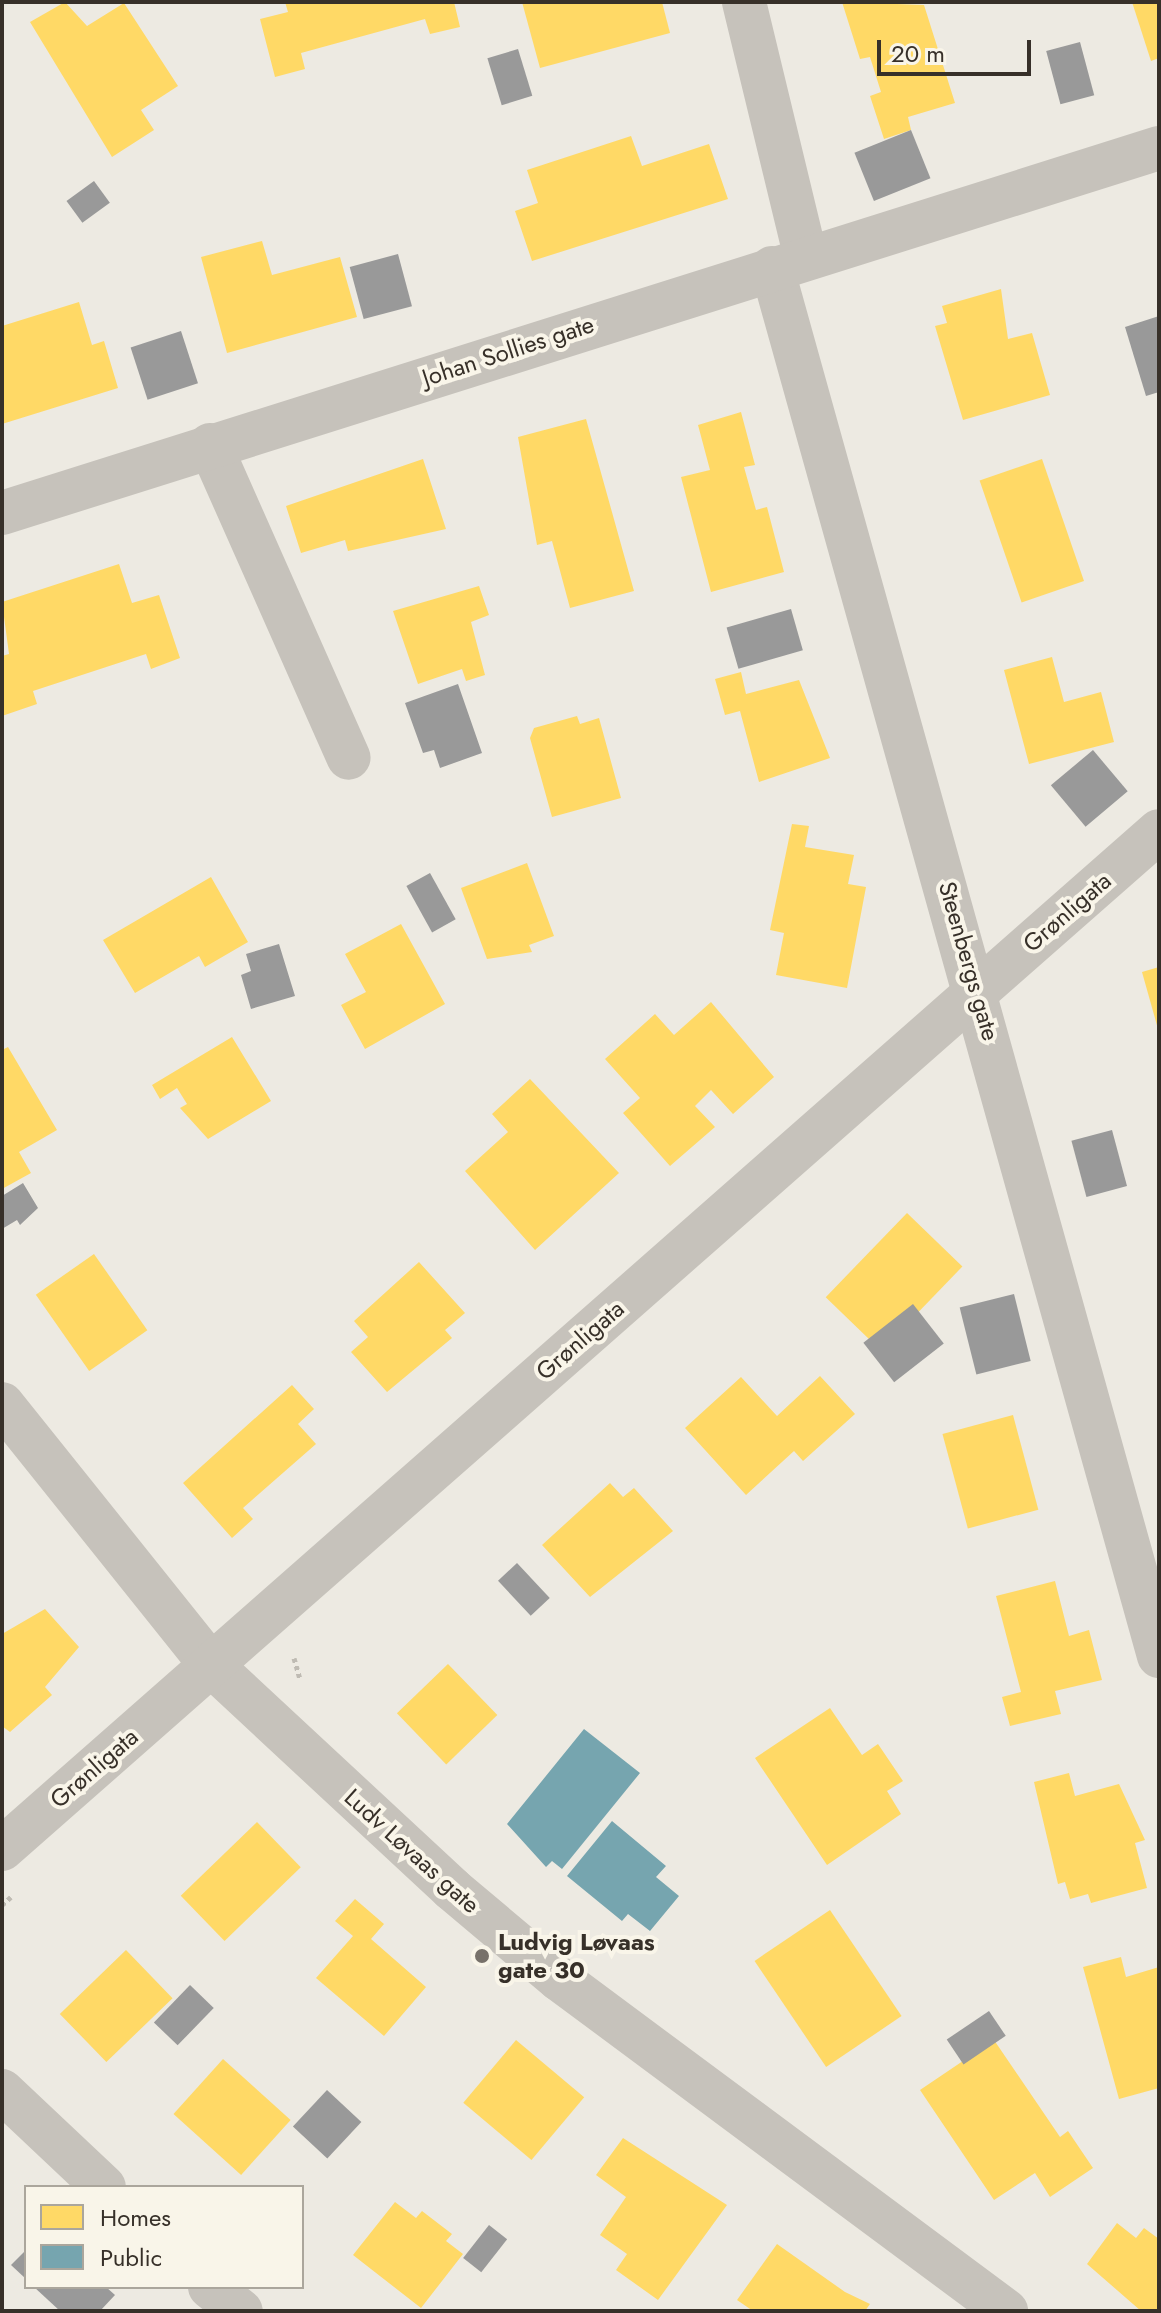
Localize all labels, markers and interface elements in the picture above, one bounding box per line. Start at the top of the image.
scale bar [881,24,1035,74]
text: 20 m [891,36,945,71]
street label: Johan Sollies gate [418,310,598,392]
street label: Grønligata [1017,866,1117,958]
street label: Steenbergs gate [933,878,1005,1044]
street label: Grønligata [530,1294,630,1386]
street label: Grønligata [44,1722,144,1814]
street label: Ludv Løvaas gate [339,1783,485,1919]
place label: Ludvig Løvaas gate 30 [498,1928,655,1984]
marker: Ludvig Løvaas gate 30 [473,1947,491,1965]
legend [24,2185,304,2289]
text: Homes [100,2200,171,2235]
text: Public [100,2240,162,2275]

